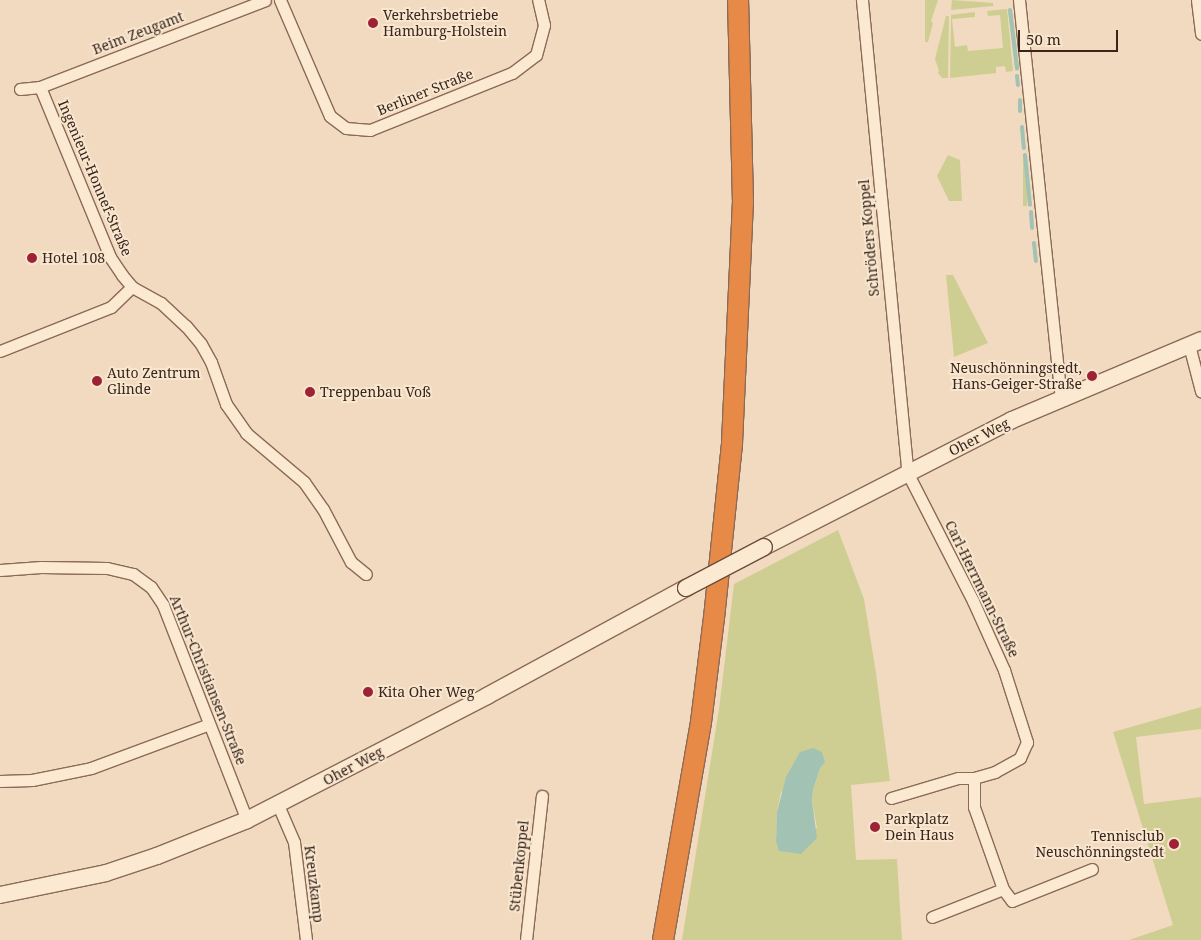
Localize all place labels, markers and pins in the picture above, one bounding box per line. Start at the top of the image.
place label: Verkehrsbetriebe Hamburg-Holstein [383,7,507,40]
marker: Verkehrsbetriebe Hamburg-Holstein [367,17,379,29]
place label: Hotel 108 [42,250,105,266]
marker: Hotel 108 [26,252,38,264]
place label: Neuschönningstedt, Hans-Geiger-Straße [950,360,1082,392]
place label: Auto Zentrum Glinde [107,365,201,398]
marker: Neuschönningstedt, Hans-Geiger-Straße [1086,370,1098,382]
marker: Auto Zentrum Glinde [91,375,103,387]
place label: Treppenbau Voß [320,384,431,400]
marker: Treppenbau Voß [304,386,316,398]
place label: Kita Oher Weg [378,684,475,700]
marker: Kita Oher Weg [362,686,374,698]
place label: Parkplatz Dein Haus [885,811,954,844]
marker: Parkplatz Dein Haus [869,821,881,833]
place label: Tennisclub Neuschönningstedt [1035,828,1164,860]
marker: Tennisclub Neuschönningstedt [1168,838,1180,850]

